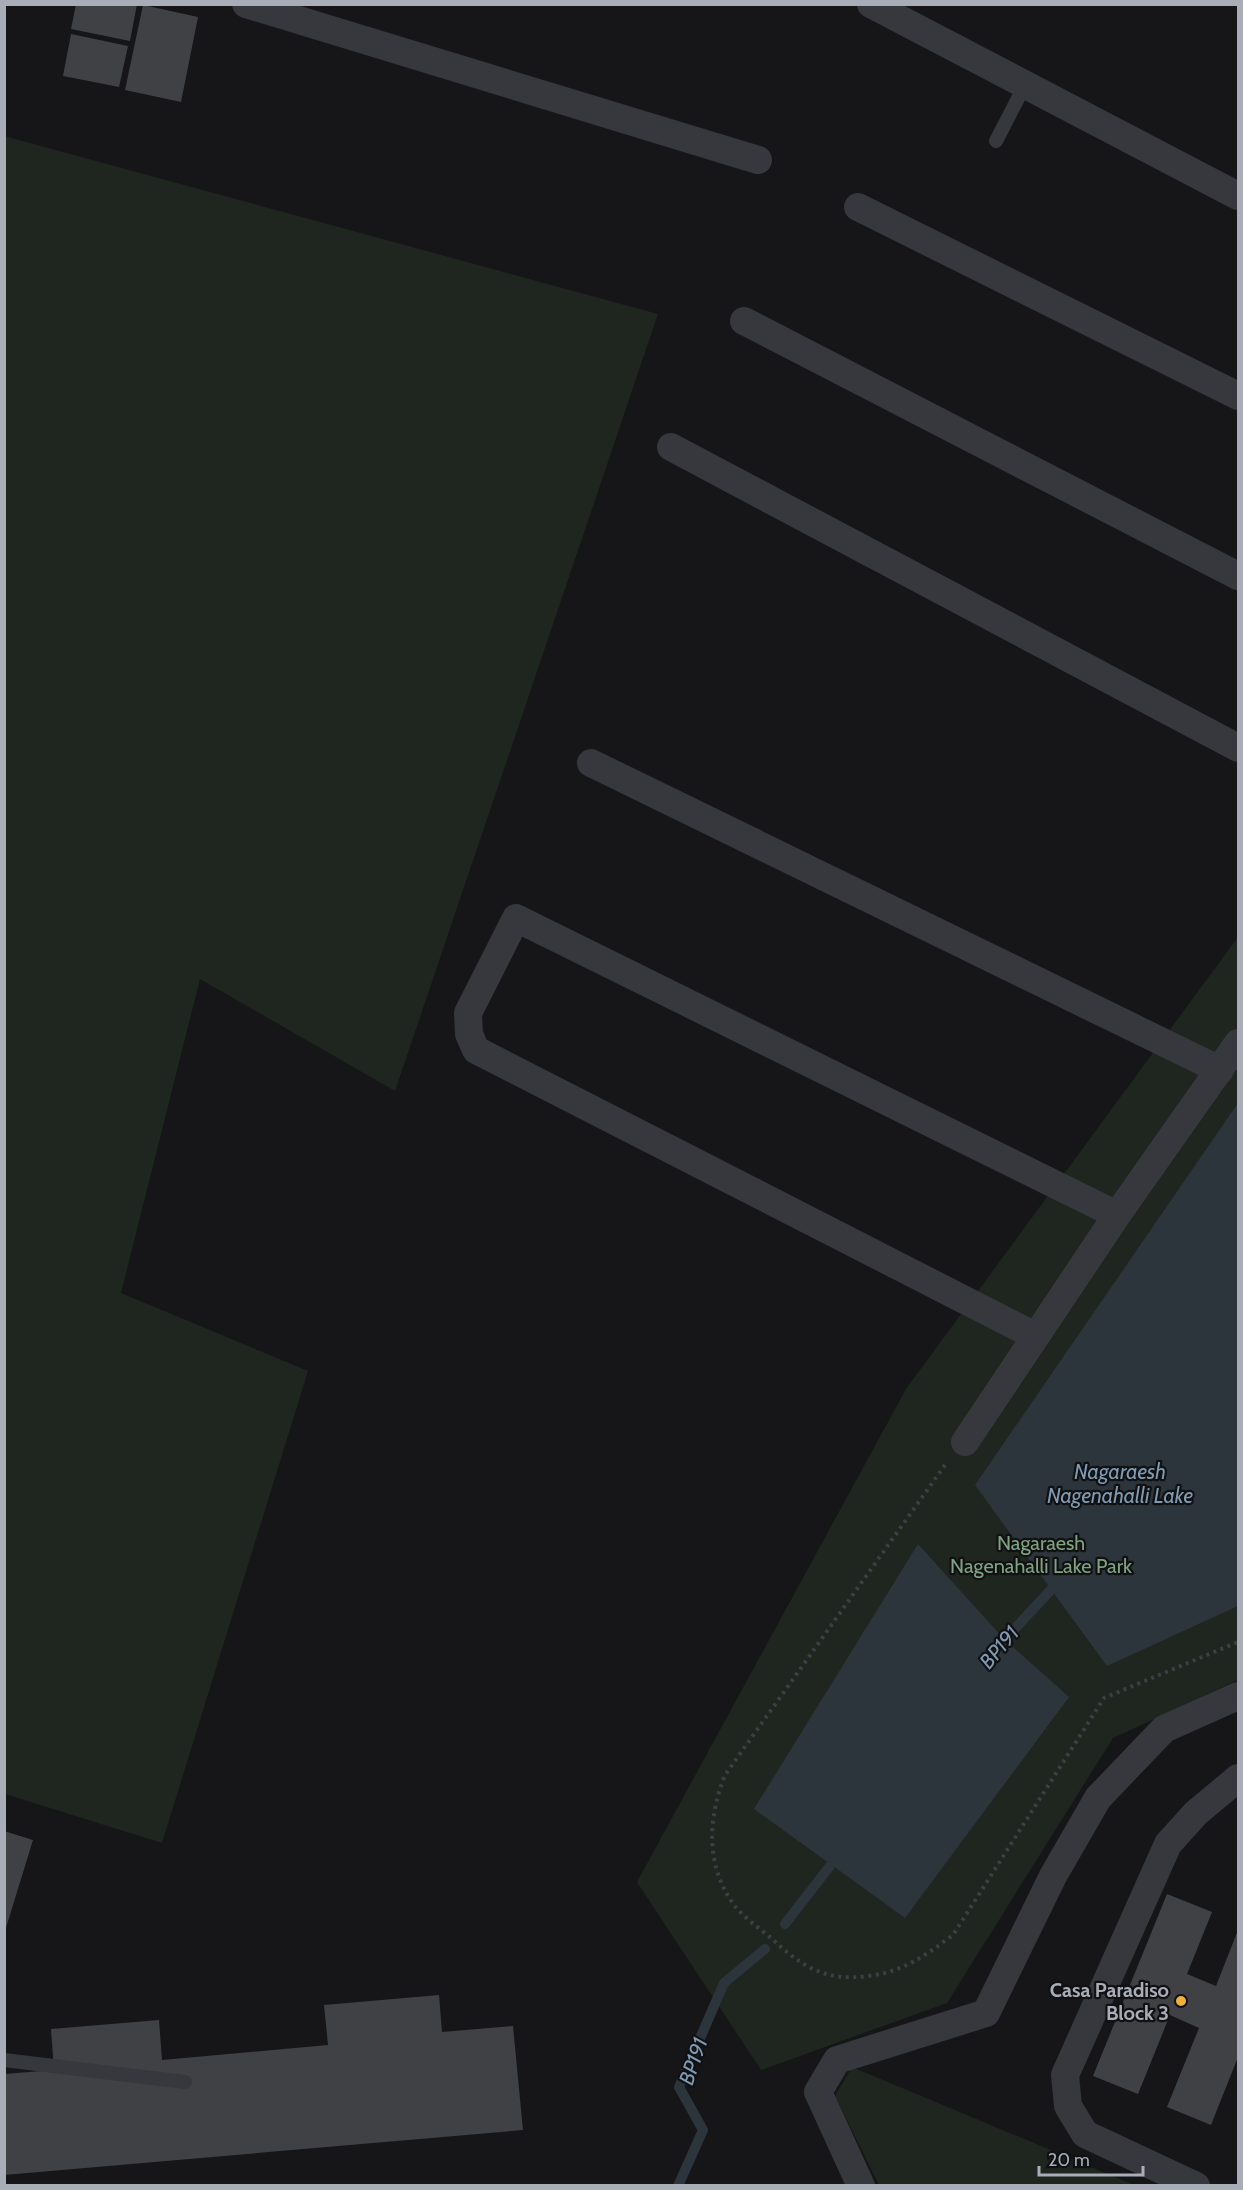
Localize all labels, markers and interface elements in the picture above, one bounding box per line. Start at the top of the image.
water label: Nagaraesh Nagenahalli Lake [1047,1459,1193,1508]
park label: Nagaraesh Nagenahalli Lake Park [950,1531,1132,1578]
water label: BP191 [974,1621,1024,1673]
place label: Casa Paradiso Block 3 [1050,1978,1169,2025]
marker: Casa Paradiso Block 3 [1174,1994,1188,2008]
water label: BP191 [673,2034,713,2088]
scale bar [1039,2139,1142,2177]
text: 20 m [1048,2149,1090,2171]

